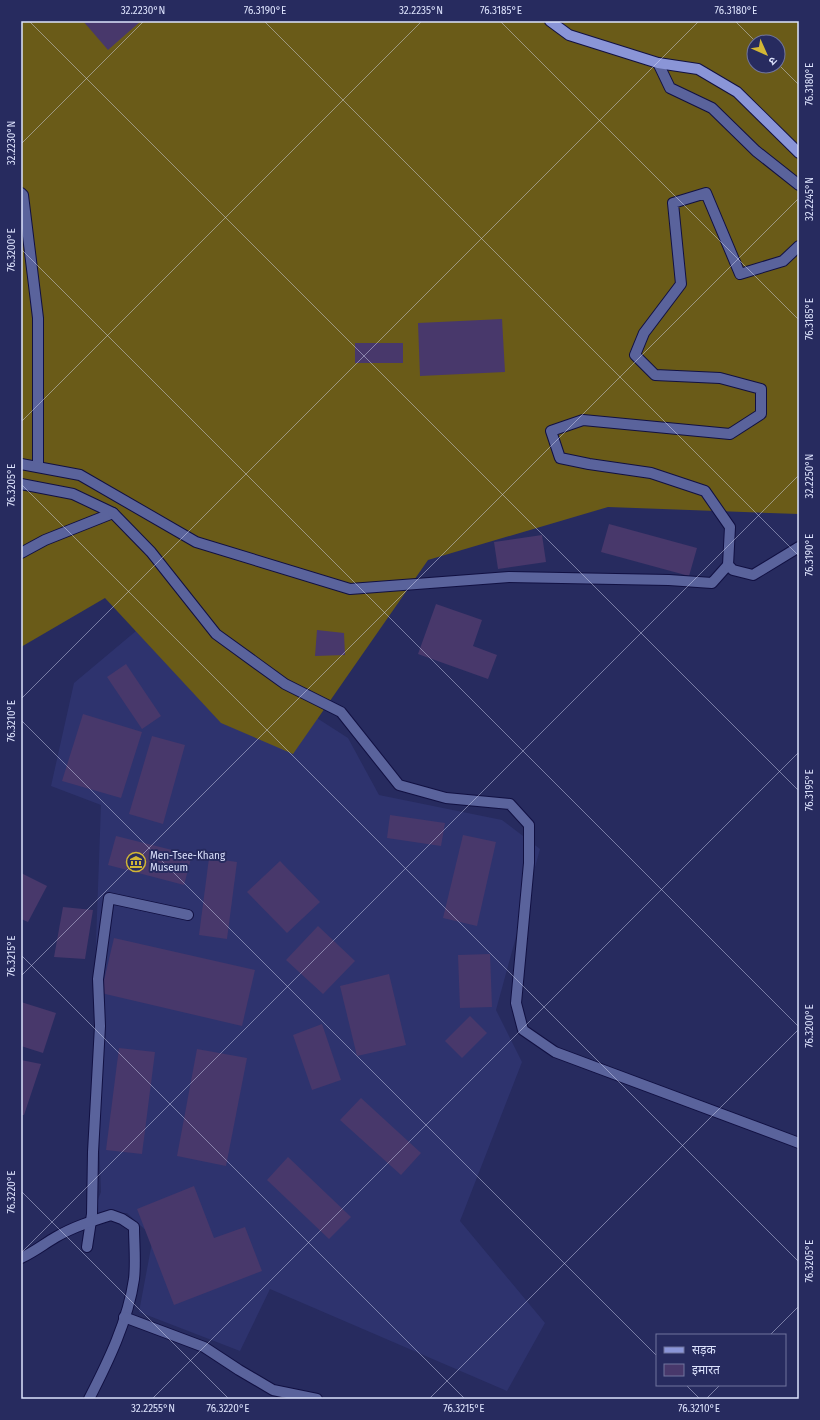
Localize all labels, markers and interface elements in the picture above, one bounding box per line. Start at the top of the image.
text: 32.2230°N [121,5,165,17]
text: 76.3190°E [244,5,286,17]
text: 32.2235°N [399,5,443,17]
text: 76.3185°E [480,5,522,17]
text: 76.3180°E [715,5,757,17]
north arrow [746,34,786,74]
text: उ [765,54,780,68]
text: 76.3180°E [804,63,816,105]
text: 32.2230°N [6,121,18,165]
text: 32.2245°N [804,177,816,221]
text: 76.3200°E [6,228,18,272]
text: 76.3185°E [804,298,816,340]
text: 32.2250°N [804,454,816,498]
text: 76.3205°E [6,464,18,506]
text: 76.3190°E [804,534,816,576]
text: 76.3210°E [6,700,18,742]
text: 76.3195°E [804,769,816,811]
place label: Men-Tsee-Khang Museum [150,850,226,874]
museum icon: Men-Tsee-Khang Museum [125,851,147,873]
text: 76.3215°E [6,935,18,977]
text: 76.3200°E [804,1004,816,1048]
text: 76.3220°E [6,1171,18,1213]
text: 76.3205°E [804,1240,816,1282]
legend [656,1334,786,1386]
text: सड़क [692,1343,717,1357]
text: इमारत [692,1363,721,1377]
text: 32.2255°N [131,1403,175,1415]
text: 76.3220°E [207,1403,249,1415]
text: 76.3215°E [443,1403,485,1415]
text: 76.3210°E [678,1403,720,1415]

